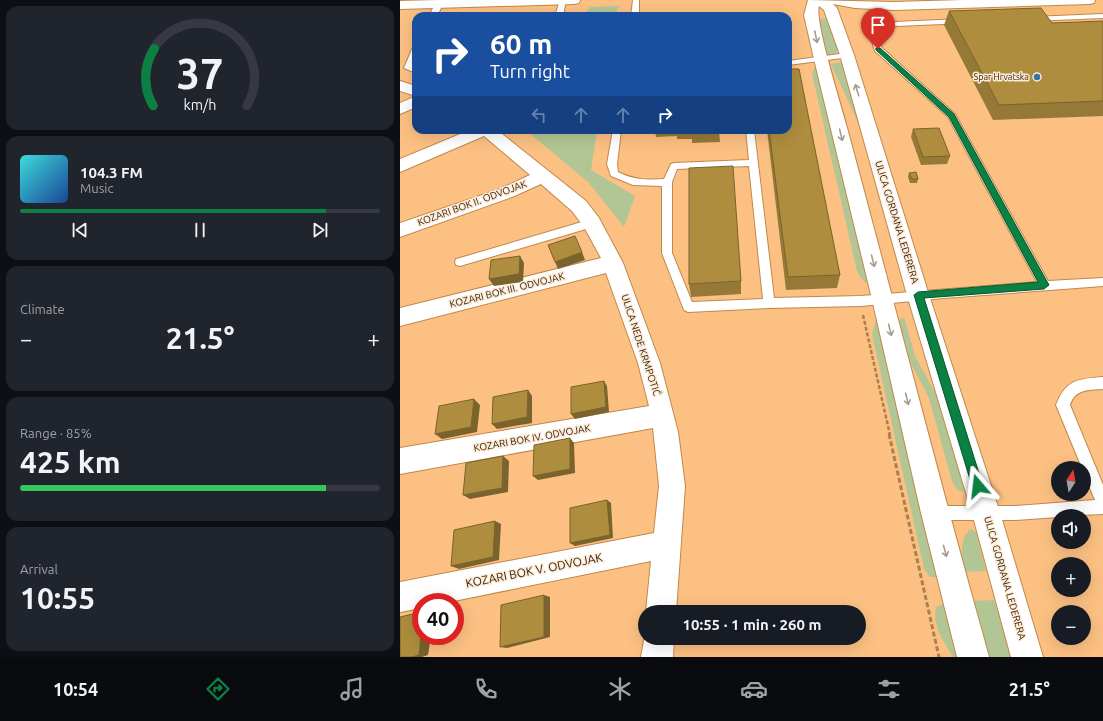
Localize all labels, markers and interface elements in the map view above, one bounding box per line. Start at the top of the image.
pin [861,8,895,49]
icon: arrive [867,14,889,36]
icon: right [424,28,476,80]
text: 60 m [490,28,552,59]
one-way arrow [813,30,821,43]
text: 37 [177,50,223,97]
text: Turn right [490,61,570,81]
place label: Spar Hrvatska [973,72,1029,82]
marker: Spar Hrvatska [1032,72,1042,82]
one-way arrow [853,84,860,97]
text: km/h [184,97,216,113]
icon: left [528,104,550,126]
icon: ahead [570,104,592,126]
icon: ahead [612,104,634,126]
icon: right [654,104,676,126]
one-way arrow [838,128,845,141]
street label: ULICA GORDANA LEDERERA [873,159,921,285]
text: 104.3 FM [80,164,143,181]
street label: KOZARI BOK II. ODVOJAK [416,178,528,228]
text: Music [80,181,114,195]
icon: previous [69,219,91,241]
icon: pause [189,219,211,241]
icon: next [309,219,331,241]
one-way arrow [870,254,877,267]
street label: KOZARI BOK III. ODVOJAK [448,270,566,310]
street label: ULICA NEDE KRMPOTIĆ [619,292,664,397]
text: Climate [20,302,65,316]
text: 21.5° [166,321,234,355]
one-way arrow [887,323,895,336]
text: − [20,326,32,351]
text: + [368,326,380,351]
one-way arrow [904,392,911,405]
street label: KOZARI BOK IV. ODVOJAK [473,422,591,454]
text: Range · 85% [20,426,92,440]
text: 425 km [20,445,121,479]
north arrow [1051,461,1091,501]
map controls [1051,461,1091,645]
position arrow [957,465,999,507]
button: sound [1051,509,1091,549]
street label: ULICA GORDANA LEDERERA [982,515,1028,641]
one-way arrow [942,544,949,557]
street label: KOZARI BOK V. ODVOJAK [464,550,604,590]
button: + [1051,557,1091,597]
text: Arrival [20,562,58,576]
text: 10:55 [20,581,95,615]
speed limit sign: 40 [412,593,464,645]
button: − [1051,605,1091,645]
text: 10:55 · 1 min · 260 m [683,616,821,633]
icon: directions [204,675,232,703]
icon: music [338,675,366,703]
icon: phone [472,675,500,703]
icon: climate [606,675,634,703]
icon: car [740,675,768,703]
icon: filters [875,675,903,703]
text: 10:54 [53,679,98,699]
text: 21.5° [1009,679,1050,699]

